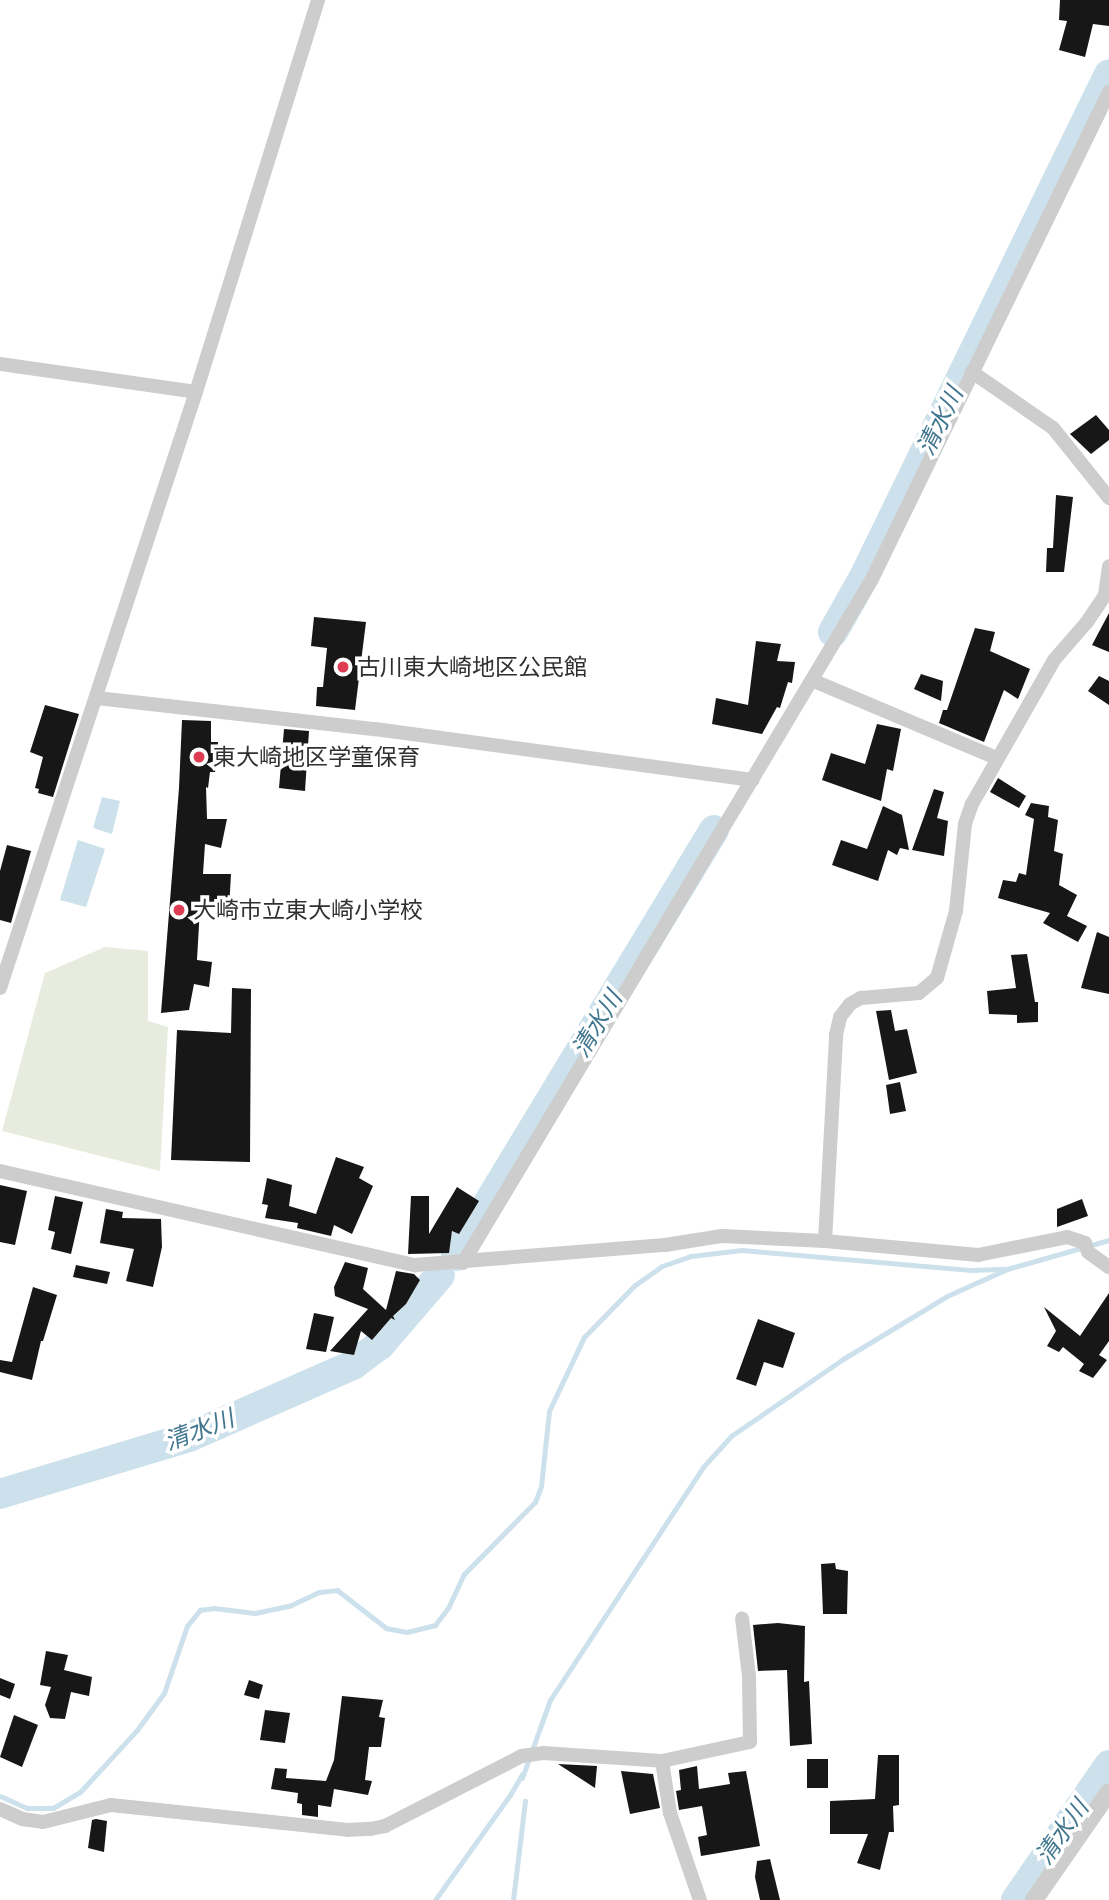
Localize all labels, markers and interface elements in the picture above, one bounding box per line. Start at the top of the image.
water label: 清水川 [911,382,969,460]
place label: 古川東大崎地区公民館 [357,653,587,681]
marker: 古川東大崎地区公民館 [335,659,351,675]
place label: 東大崎地区学童保育 [213,743,420,771]
marker: 東大崎地区学童保育 [191,749,207,765]
place label: 大崎市立東大崎小学校 [193,896,423,924]
marker: 大崎市立東大崎小学校 [171,902,187,918]
water label: 清水川 [566,986,628,1062]
water label: 清水川 [160,1404,238,1456]
water label: 清水川 [1030,1794,1094,1870]

